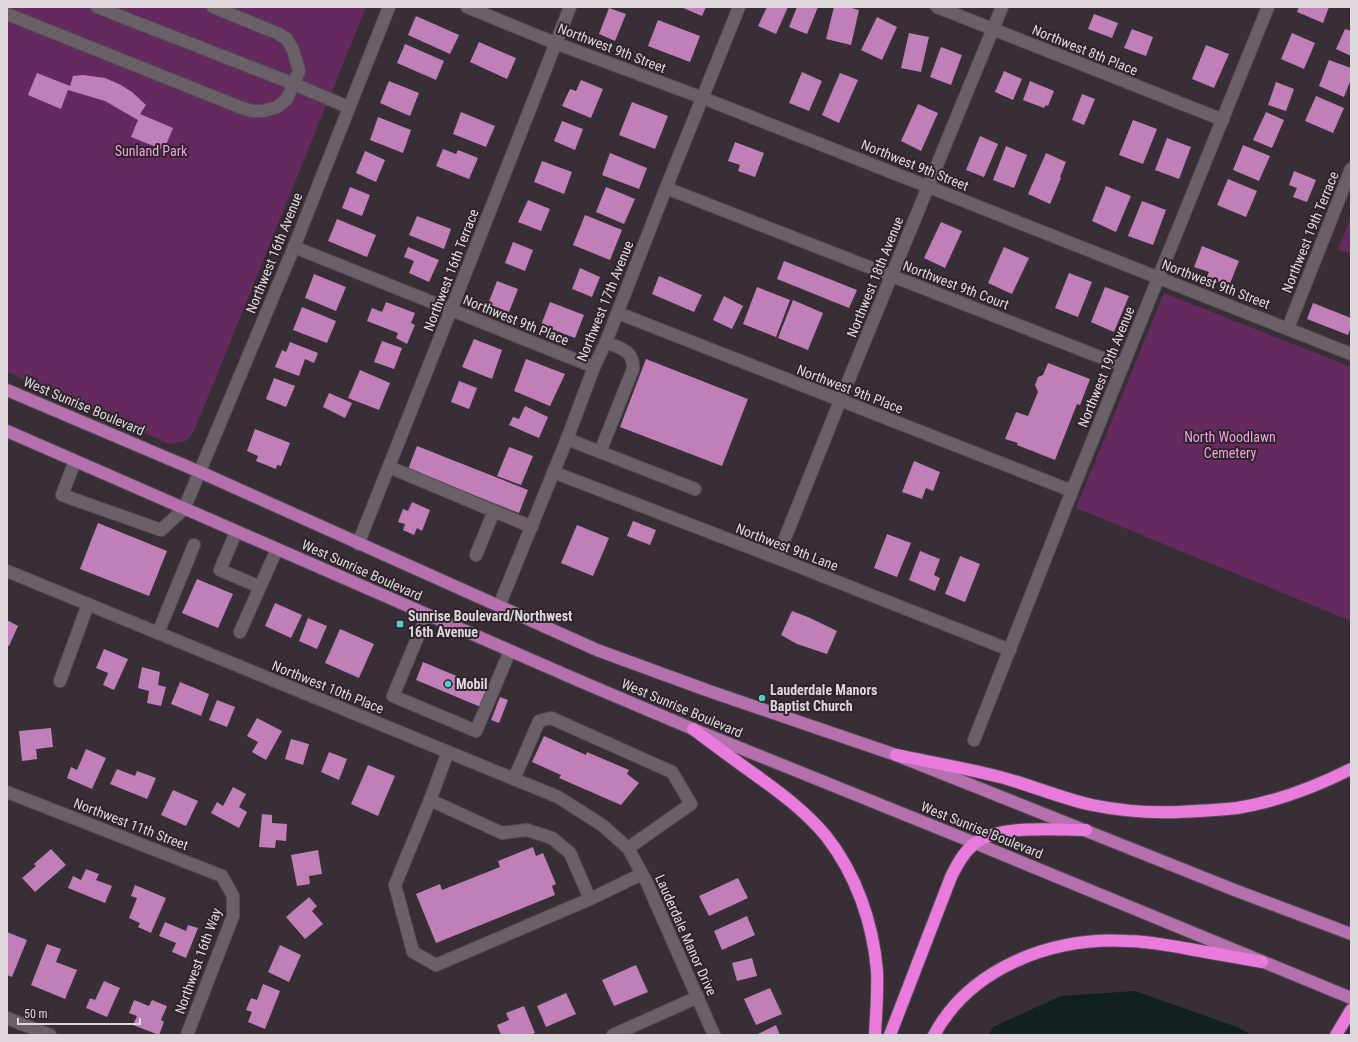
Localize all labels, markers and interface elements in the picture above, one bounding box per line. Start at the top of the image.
street label: Northwest 9th Street [556,20,668,76]
street label: Northwest 8th Place [1030,22,1140,79]
street label: Northwest 9th Street [859,136,971,194]
park label: Sunland Park [115,143,188,159]
street label: Northwest 19th Terrace [1278,169,1342,295]
street label: Northwest 16th Avenue [242,190,306,316]
street label: Northwest 16th Terrace [420,206,482,333]
street label: Northwest 18th Avenue [843,214,907,340]
street label: Northwest 17th Avenue [573,238,637,364]
street label: Northwest 9th Street [1160,256,1272,312]
street label: Northwest 9th Court [901,257,1011,313]
street label: Northwest 9th Place [461,292,571,349]
street label: Northwest 19th Avenue [1074,304,1138,430]
street label: Northwest 9th Place [795,361,906,417]
street label: West Sunrise Boulevard [21,373,147,439]
park label: North Woodlawn Cemetery [1184,429,1276,461]
street label: Northwest 9th Lane [734,520,841,574]
street label: West Sunrise Boulevard [299,536,425,604]
place label: Sunrise Boulevard/Northwest 16th Avenue [408,608,572,640]
marker: Sunrise Boulevard/Northwest 16th Avenue [395,619,405,629]
street label: Northwest 10th Place [270,657,387,717]
street label: West Sunrise Boulevard [619,675,745,741]
place label: Mobil [456,676,488,692]
marker: Mobil [443,679,453,689]
place label: Lauderdale Manors Baptist Church [770,682,877,714]
marker: Lauderdale Manors Baptist Church [757,693,767,703]
street label: Northwest 11th Street [71,795,191,853]
street label: West Sunrise Boulevard [919,798,1045,862]
street label: Lauderdale Manor Drive [652,872,720,998]
street label: Northwest 16th Way [171,906,225,1016]
scale bar [18,1000,140,1026]
text: 50 m [24,1007,48,1021]

